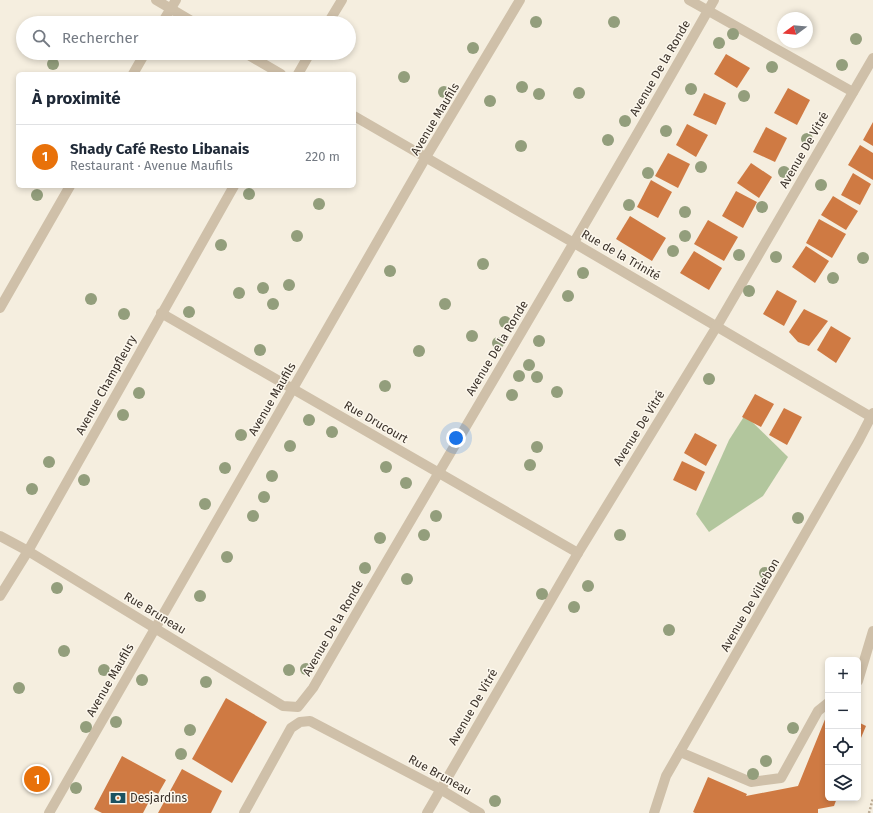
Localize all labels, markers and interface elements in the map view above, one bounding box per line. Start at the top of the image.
north arrow [777,12,813,48]
search box [16,16,356,60]
street label: Avenue De la Ronde [627,18,693,118]
icon: search [30,27,52,49]
text: Rechercher [62,29,138,47]
street label: Avenue Maufils [408,80,462,158]
text: À proximité [32,88,121,109]
street label: Avenue De Vitré [777,109,831,191]
text: Shady Café Resto Libanais [70,140,249,158]
text: 1 [42,149,48,164]
text: 220 m [305,149,340,164]
text: Restaurant · Avenue Maufils [70,158,233,173]
street label: Rue de la Trinité [579,227,663,283]
street label: Avenue De la Ronde [463,298,531,398]
street label: Avenue Champfleury [73,333,139,437]
street label: Avenue Maufils [245,360,299,438]
street label: Avenue De Vitré [610,388,668,468]
street label: Rue Drucourt [341,398,411,446]
your location [446,428,466,448]
street label: Avenue De Villebon [718,556,782,654]
street label: Avenue De la Ronde [300,578,366,678]
street label: Rue Bruneau [121,589,189,637]
street label: Avenue Maufils [83,641,137,719]
map controls [825,657,861,801]
button: + [825,657,861,693]
street label: Avenue De Vitré [446,666,500,748]
button: − [825,693,861,729]
button: locate [825,729,861,765]
street label: Rue Bruneau [406,752,474,798]
pin: 1 [24,764,50,794]
button: layers [825,765,861,801]
bank icon: Desjardins [109,789,127,807]
place label: Desjardins [130,791,188,805]

